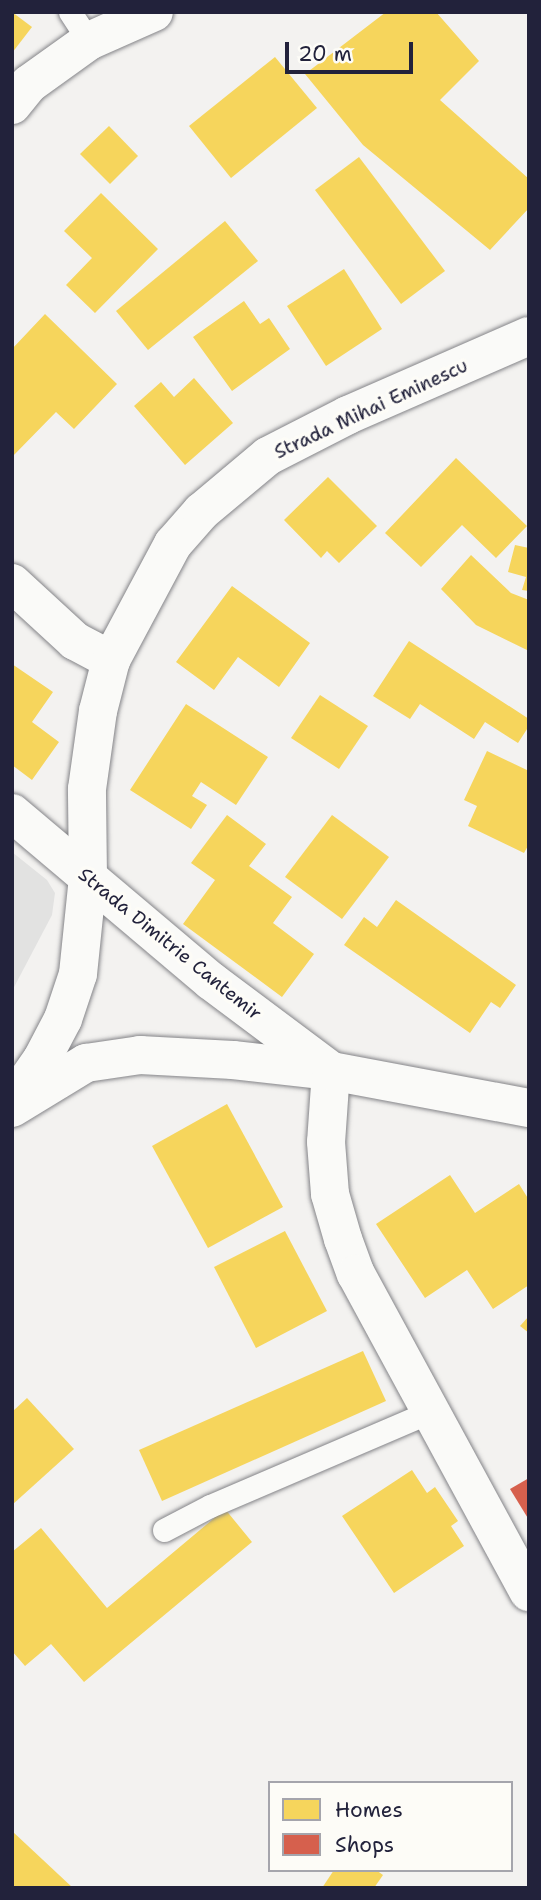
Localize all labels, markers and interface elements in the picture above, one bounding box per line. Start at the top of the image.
scale bar [289,28,417,72]
text: 20 m [298,40,352,68]
street label: Strada Mihai Eminescu [271,354,471,464]
street label: Strada Dimitrie Cantemir [74,863,266,1025]
legend [268,1781,513,1872]
text: Homes [335,1796,403,1824]
text: Shops [335,1831,394,1859]

